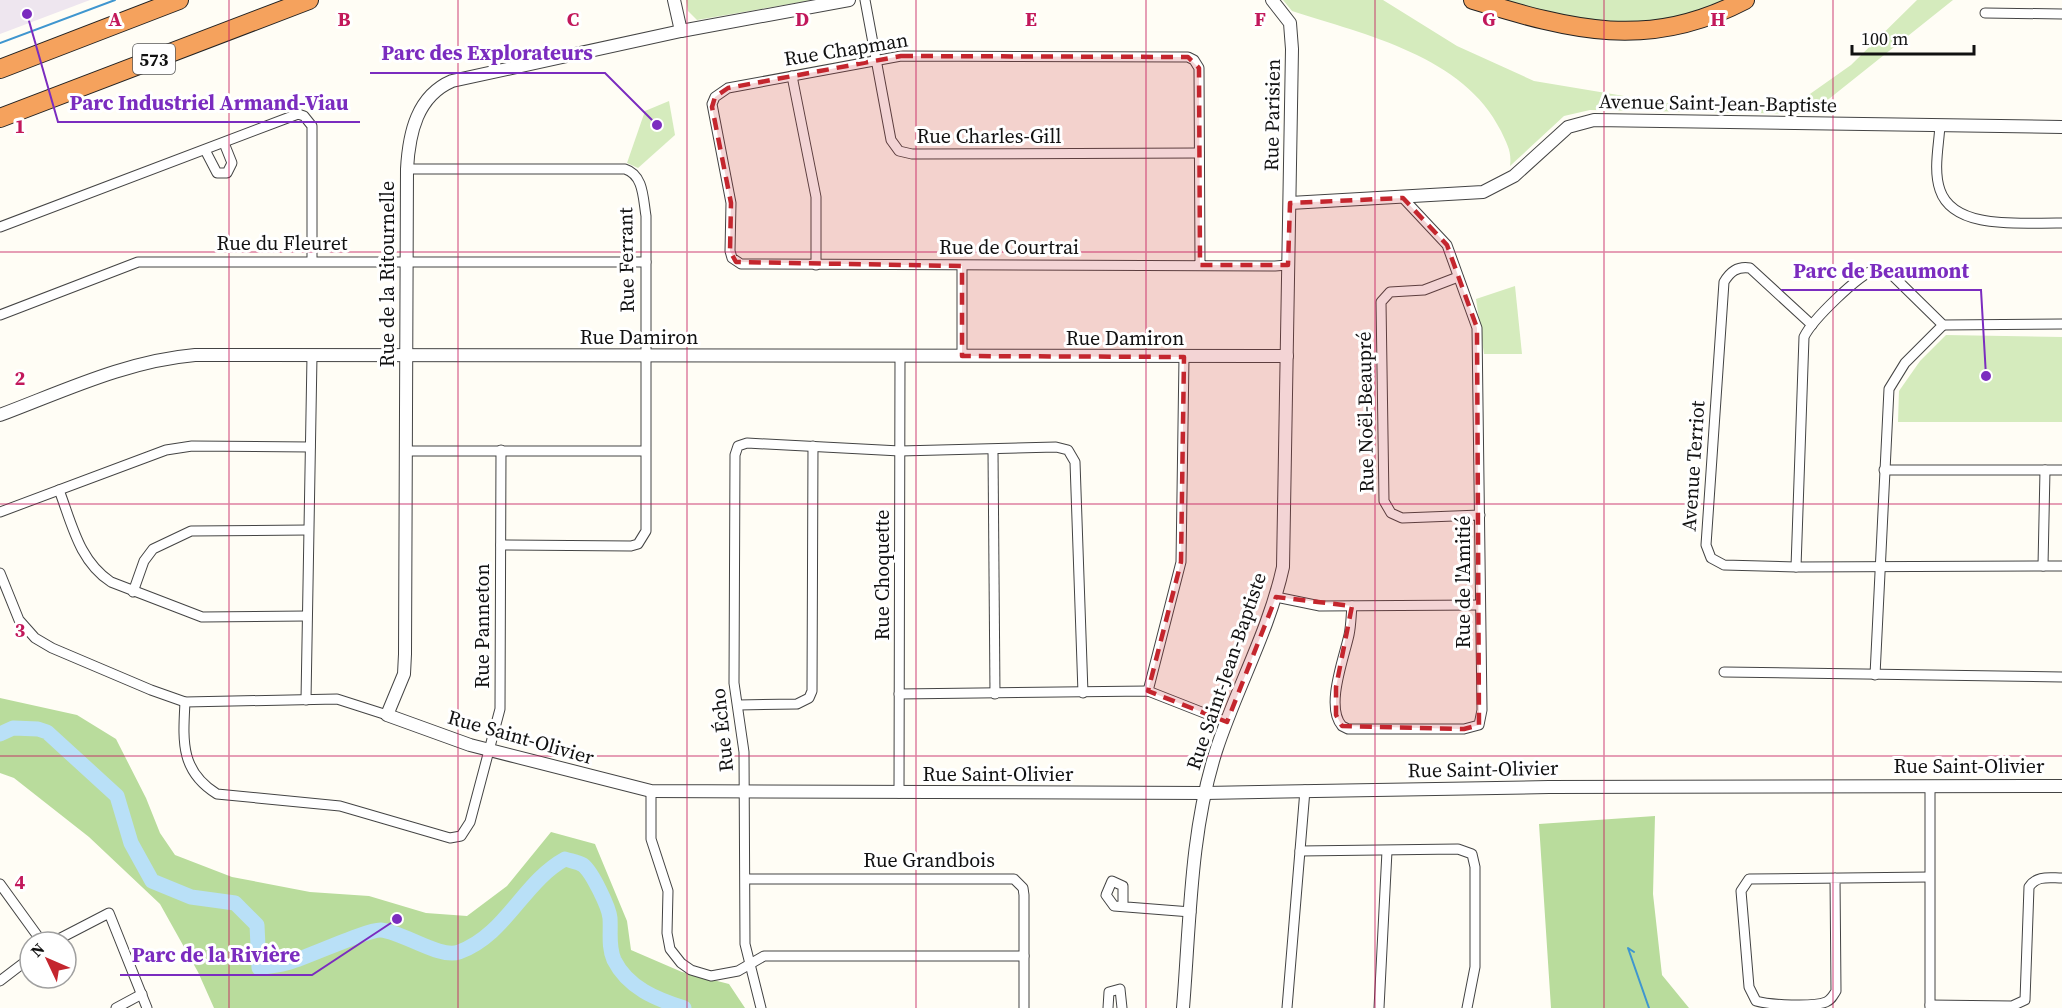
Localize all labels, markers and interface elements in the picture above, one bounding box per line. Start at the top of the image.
text: A [108,5,122,33]
text: B [337,5,351,33]
text: C [567,5,579,33]
text: D [795,5,809,33]
text: E [1025,5,1037,33]
text: F [1254,5,1266,33]
text: G [1482,5,1496,33]
text: H [1710,5,1726,33]
scale bar [1852,18,1974,56]
street label: Rue Chapman [782,25,910,73]
text: 100 m [1861,26,1908,51]
callout: Parc des Explorateurs [370,34,605,73]
text: Parc des Explorateurs [381,38,593,67]
road number: 573 [133,44,175,74]
street label: Rue Parisien [1257,59,1287,171]
callout: Parc Industriel Armand-Viau [58,83,360,122]
street label: Avenue Saint-Jean-Baptiste [1599,87,1837,119]
text: Parc Industriel Armand-Viau [70,88,349,117]
text: 1 [15,112,25,140]
street label: Rue Charles-Gill [917,122,1061,150]
street label: Rue de la Ritournelle [373,181,401,367]
street label: Rue Ferrant [611,207,641,313]
street label: Rue du Fleuret [217,229,348,257]
street label: Rue de Courtrai [939,233,1079,261]
callout: Parc de Beaumont [1781,251,1981,290]
text: Parc de Beaumont [1793,256,1969,285]
street label: Rue Damiron [580,323,698,351]
street label: Rue Damiron [1066,324,1184,352]
street label: Rue Noël-Beaupré [1350,331,1380,493]
text: 2 [15,364,26,392]
street label: Avenue Terriot [1674,399,1712,532]
street label: Rue Choquette [868,510,896,640]
street label: Rue de l'Amitié [1449,516,1477,648]
street label: Rue Panneton [468,563,496,689]
street label: Rue Saint-Jean-Baptiste [1179,569,1273,773]
text: 3 [15,616,26,644]
street label: Rue Écho [704,687,740,773]
street label: Rue Saint-Olivier [445,703,598,771]
street label: Rue Saint-Olivier [1894,752,2045,780]
street label: Rue Saint-Olivier [1407,754,1559,784]
street label: Rue Saint-Olivier [923,760,1074,788]
street label: Rue Grandbois [863,846,995,874]
text: 4 [15,868,26,896]
north arrow [18,930,78,990]
callout: Parc de la Rivière [120,936,312,975]
text: N [25,937,49,961]
text: Parc de la Rivière [132,940,300,969]

